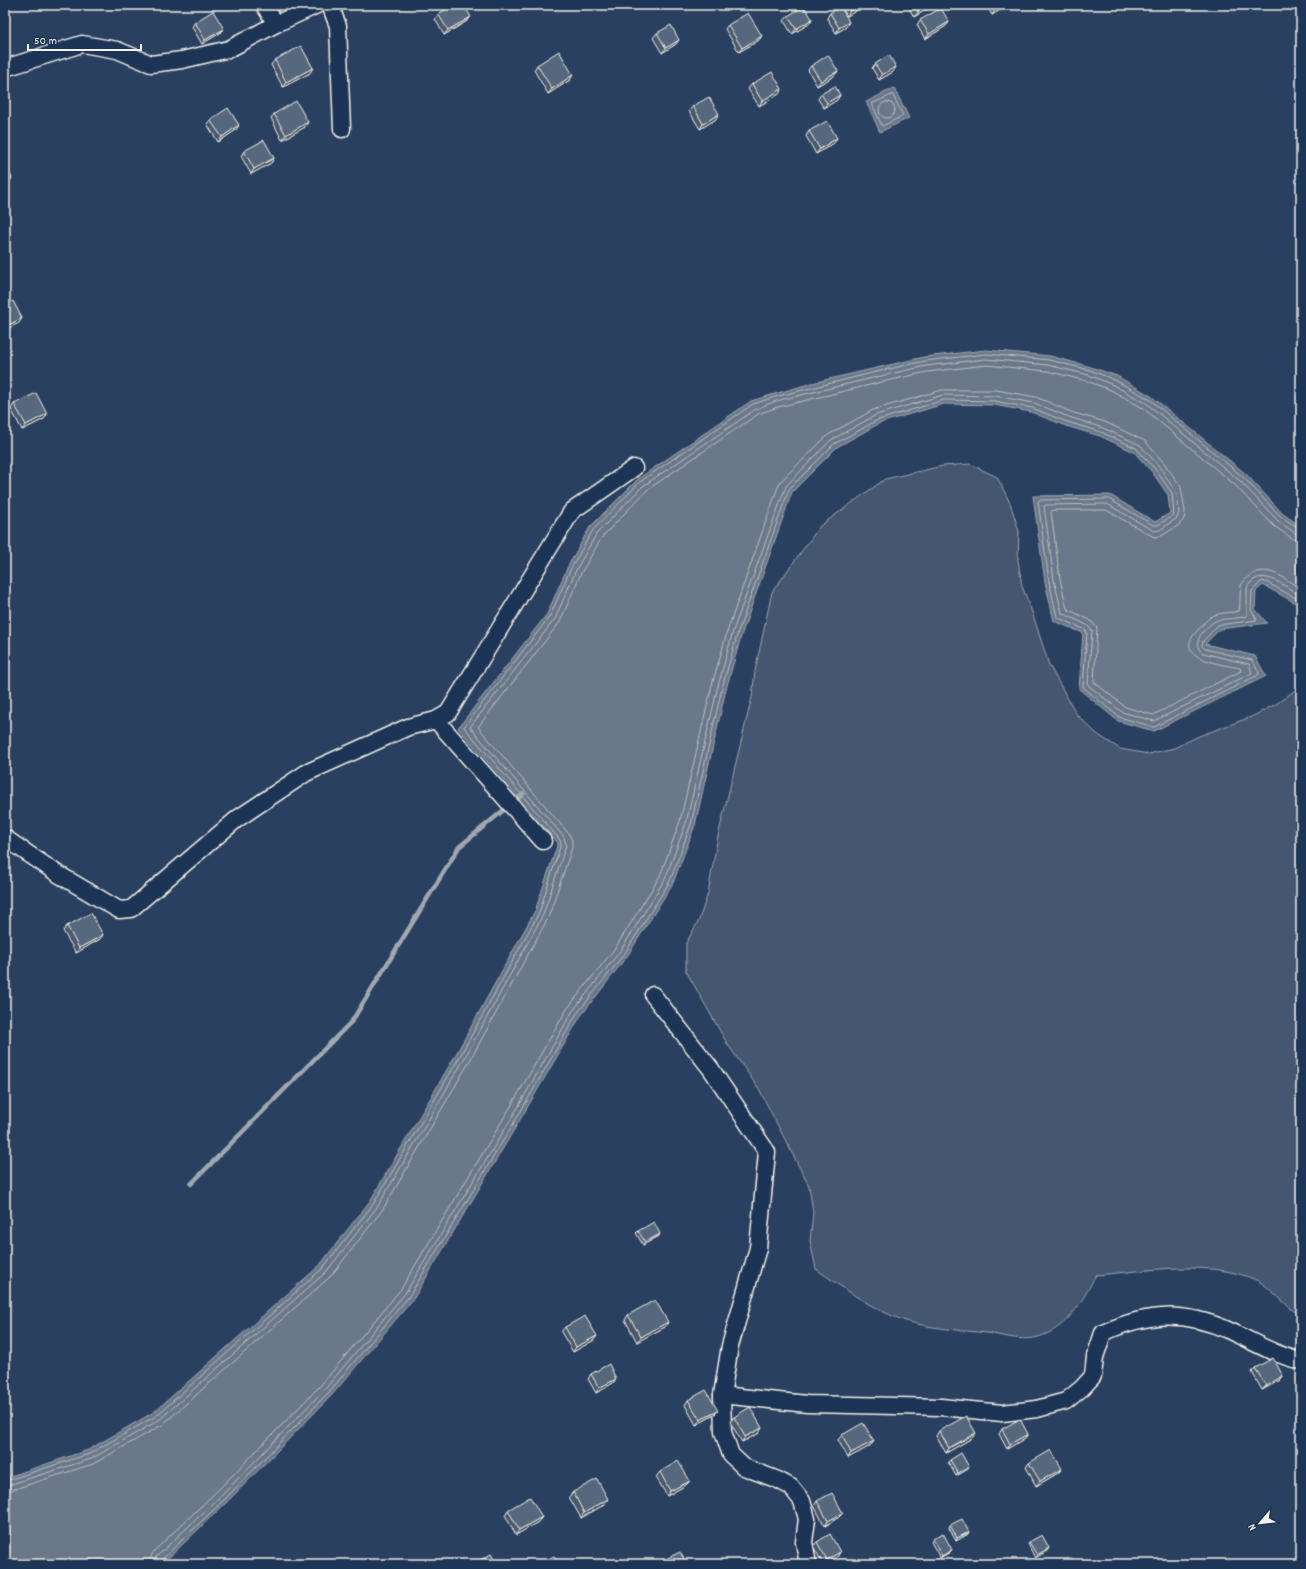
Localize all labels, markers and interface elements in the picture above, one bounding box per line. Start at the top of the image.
scale bar [28,26,141,52]
text: 50 m [34,33,57,50]
north arrow [1240,1503,1280,1543]
text: N [1244,1520,1261,1533]

